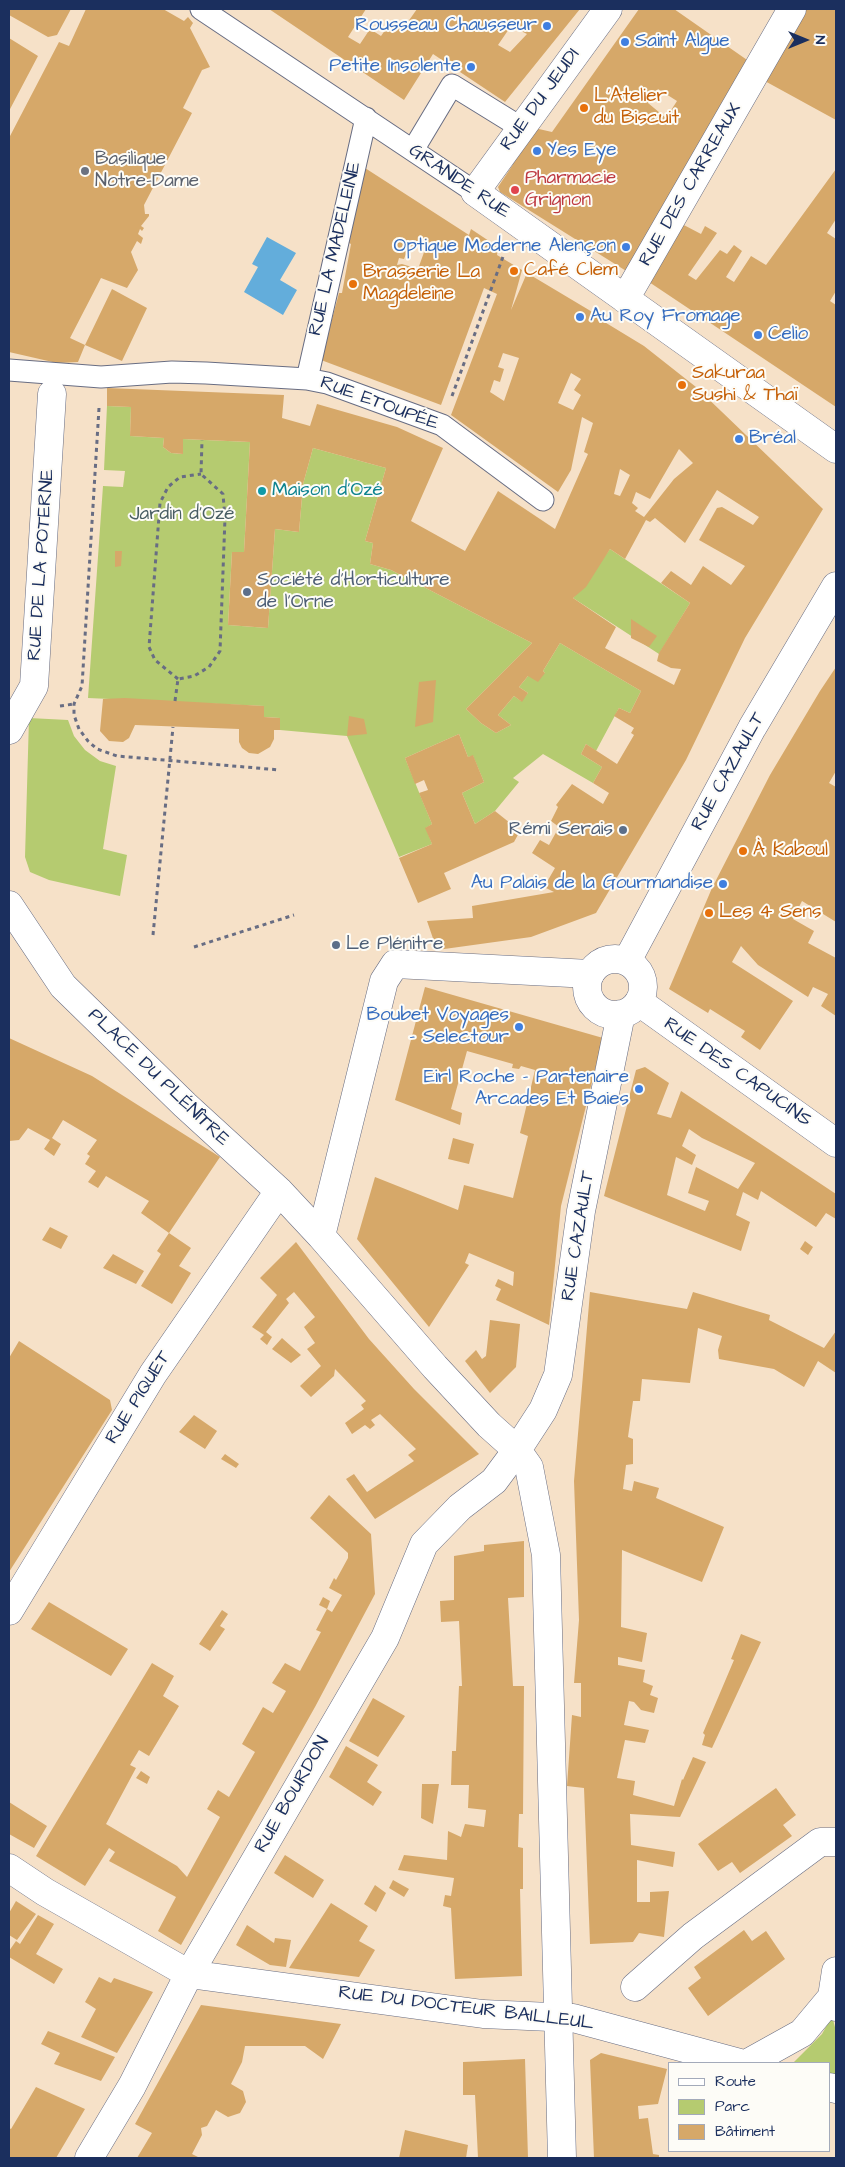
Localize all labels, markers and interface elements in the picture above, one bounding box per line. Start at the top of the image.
place label: Rousseau Chausseur [355,15,537,37]
north arrow [780,15,830,65]
marker: Rousseau Chausseur [541,20,553,32]
place label: Saint Algue [635,31,729,53]
marker: Saint Algue [619,36,631,48]
text: N [810,36,830,44]
street label: RUE DU JEUDI [496,44,586,156]
place label: Petite Insolente [329,56,461,78]
marker: Petite Insolente [465,61,477,73]
place label: L’Atelier du Biscuit [594,86,679,130]
street label: RUE DES CARREAUX [635,99,747,271]
marker: L’Atelier du Biscuit [578,102,590,114]
street label: GRANDE RUE [404,140,514,224]
place label: Yes Eye [547,140,617,162]
marker: Yes Eye [531,145,543,157]
place label: Basilique Notre-Dame [95,149,199,193]
street label: RUE LA MADELEINE [305,160,367,338]
marker: Basilique Notre-Dame [79,165,91,177]
place label: Pharmacie Grignon [525,168,616,212]
marker: Pharmacie Grignon [509,184,521,196]
place label: Optique Moderne Alençon [393,236,616,258]
marker: Optique Moderne Alençon [620,241,632,253]
place label: Café Clem [524,260,618,282]
place label: Brasserie La Magdeleine [363,262,480,306]
marker: Café Clem [508,265,520,277]
marker: Brasserie La Magdeleine [347,278,359,290]
place label: Au Roy Fromage [590,306,741,328]
marker: Au Roy Fromage [574,311,586,323]
place label: Celio [768,324,808,346]
marker: Celio [752,329,764,341]
place label: Sakuraa Sushi & Thaï [692,363,797,407]
street label: RUE ETOUPÉE [317,372,441,436]
marker: Sakuraa Sushi & Thaï [676,379,688,391]
place label: Bréal [749,428,796,450]
marker: Bréal [733,433,745,445]
street label: RUE DE LA POTERNE [24,469,60,661]
place label: Maison d'Ozé [272,480,383,502]
marker: Maison d'Ozé [256,485,268,497]
park label: Jardin d'Ozé [129,504,235,526]
place label: Société d'Horticulture de l'Orne [257,570,449,614]
marker: Société d'Horticulture de l'Orne [241,586,253,598]
street label: RUE CAZAULT [687,709,771,835]
place label: Rémi Serais [509,819,613,841]
marker: Rémi Serais [617,824,629,836]
place label: À Kaboul [753,840,828,862]
marker: À Kaboul [737,845,749,857]
place label: Au Palais de la Gourmandise [471,873,713,895]
marker: Au Palais de la Gourmandise [717,878,729,890]
place label: Les 4 Sens [719,902,822,924]
marker: Les 4 Sens [703,907,715,919]
place label: Le Plénitre [346,934,443,956]
marker: Le Plénitre [330,939,342,951]
street label: PLACE DU PLÉNÎTRE [82,1004,234,1152]
place label: Boubet Voyages - Selectour [367,1005,509,1049]
street label: RUE DES CAPUCINS [659,1013,815,1133]
marker: Boubet Voyages - Selectour [513,1021,525,1033]
place label: Eirl Roche - Partenaire Arcades Et Baies [424,1067,629,1111]
marker: Eirl Roche - Partenaire Arcades Et Baies [633,1083,645,1095]
street label: RUE CAZAULT [557,1169,601,1303]
street label: RUE PIQUET [101,1347,177,1449]
street label: RUE BOURDON [251,1733,335,1857]
street label: RUE DU DOCTEUR BAILLEUL [337,1982,595,2036]
legend [668,2062,830,2152]
text: Route [715,2071,756,2092]
text: Parc [715,2096,750,2117]
text: Bâtiment [715,2121,775,2142]

